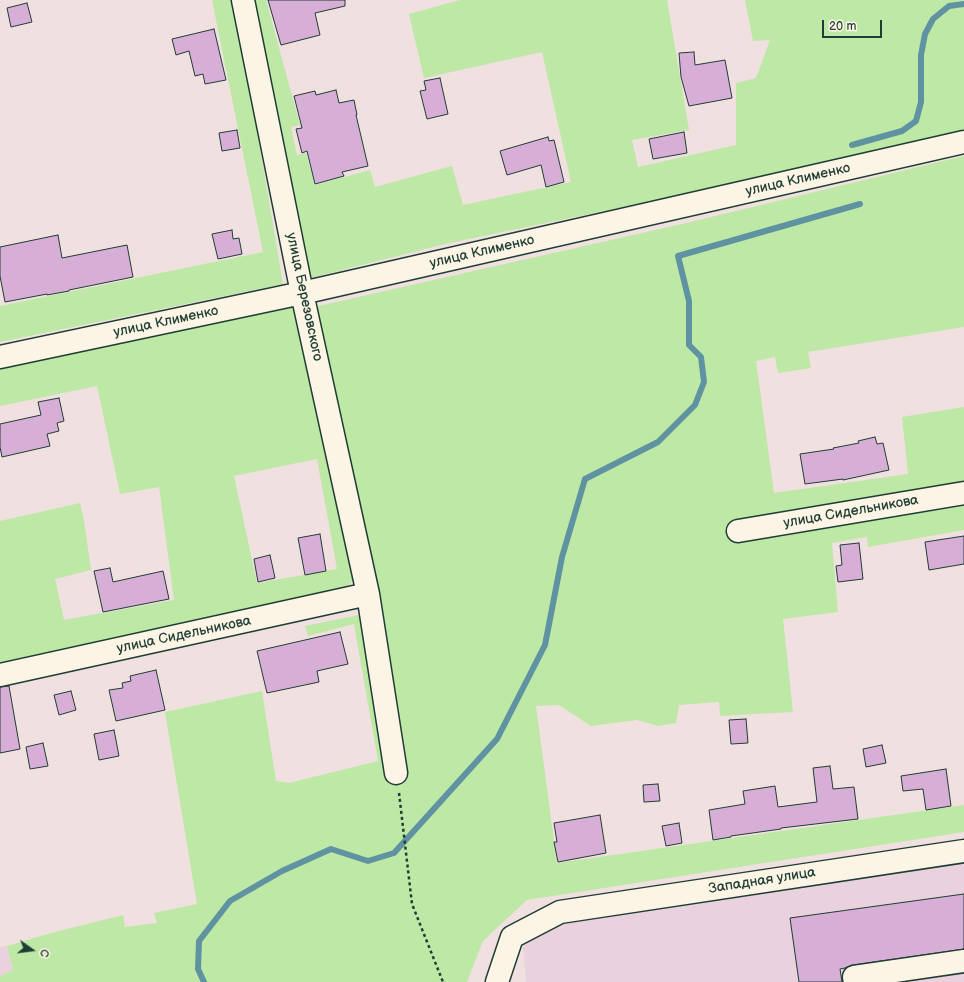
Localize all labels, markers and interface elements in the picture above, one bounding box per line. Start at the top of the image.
scale bar [824,12,884,38]
text: 20 m [829,19,856,34]
street label: улица Клименко [744,160,852,200]
street label: улица Березовского [282,231,326,363]
street label: улица Клименко [428,232,536,272]
street label: улица Клименко [112,303,220,341]
street label: улица Сидельникова [782,492,920,532]
street label: улица Сидельникова [115,613,253,657]
street label: Западная улица [707,864,817,898]
north arrow [12,930,52,970]
text: С [37,948,51,958]

